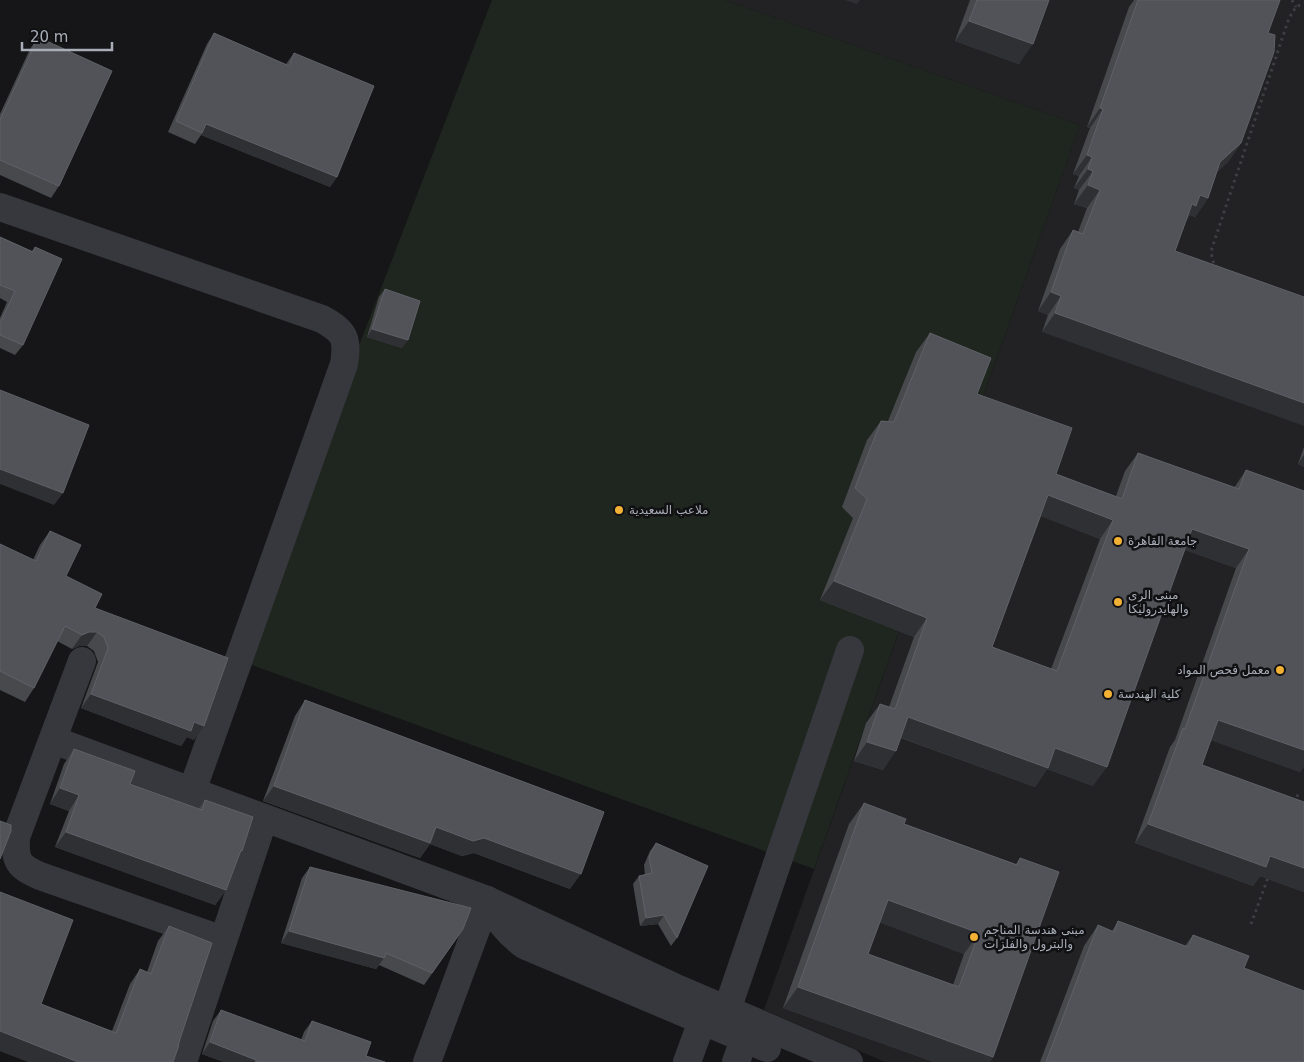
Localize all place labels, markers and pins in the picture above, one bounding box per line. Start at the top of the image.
place label: ملاعب السعيدية [629,503,709,517]
marker: ملاعب السعيدية [613,504,625,516]
place label: جامعة القاهرة [1128,534,1198,549]
marker: جامعة القاهرة [1112,535,1124,547]
place label: مبنى الرى والهايدروليكا [1128,588,1189,617]
marker: مبنى الرى والهايدروليكا [1112,596,1124,608]
place label: معمل فحص المواد [1177,663,1270,678]
marker: معمل فحص المواد [1274,664,1286,676]
place label: كلية الهندسة [1118,687,1181,701]
marker: كلية الهندسة [1102,688,1114,700]
place label: مبنى هندسة المناجم والبترول والفلزات [984,923,1085,952]
marker: مبنى هندسة المناجم والبترول والفلزات [968,931,980,943]

